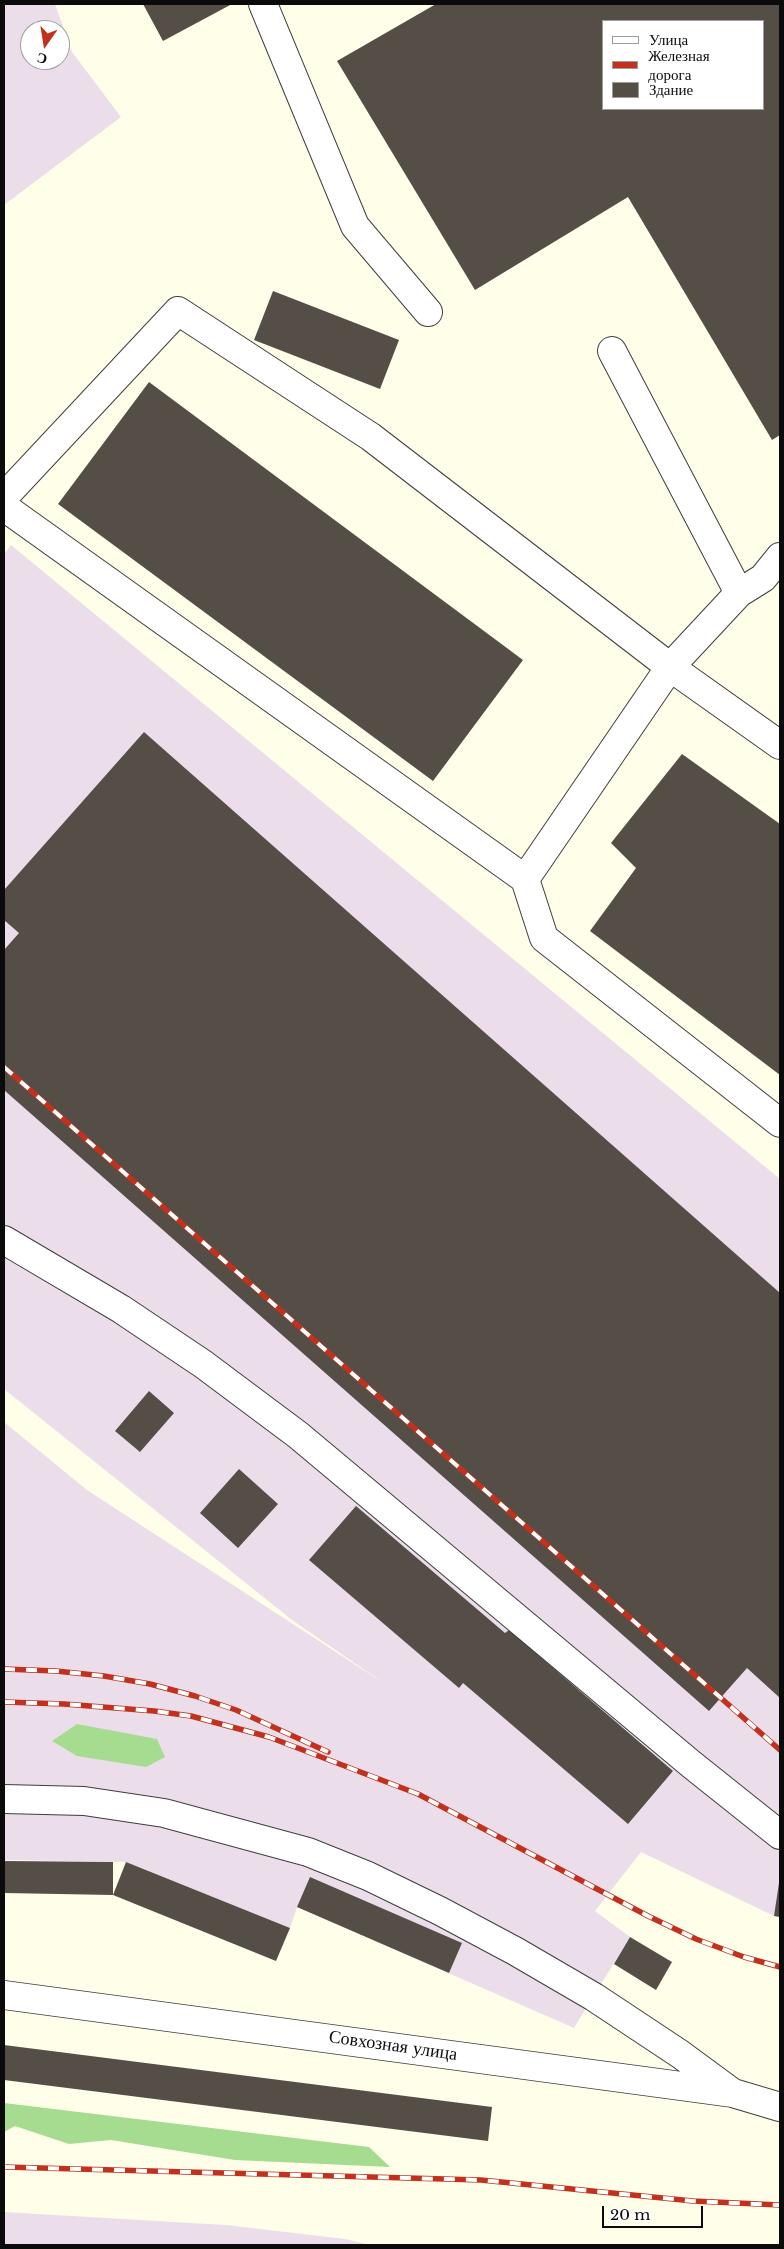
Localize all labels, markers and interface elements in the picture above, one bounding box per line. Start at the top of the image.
north arrow [20,20,70,70]
legend [602,20,764,110]
text: Улица [649,30,688,49]
text: Железная дорога [648,46,710,84]
text: С [35,49,49,69]
text: Здание [649,80,693,99]
street label: Совхозная улица [327,2026,459,2066]
scale bar [604,2196,705,2228]
text: 20 m [610,2205,650,2224]

